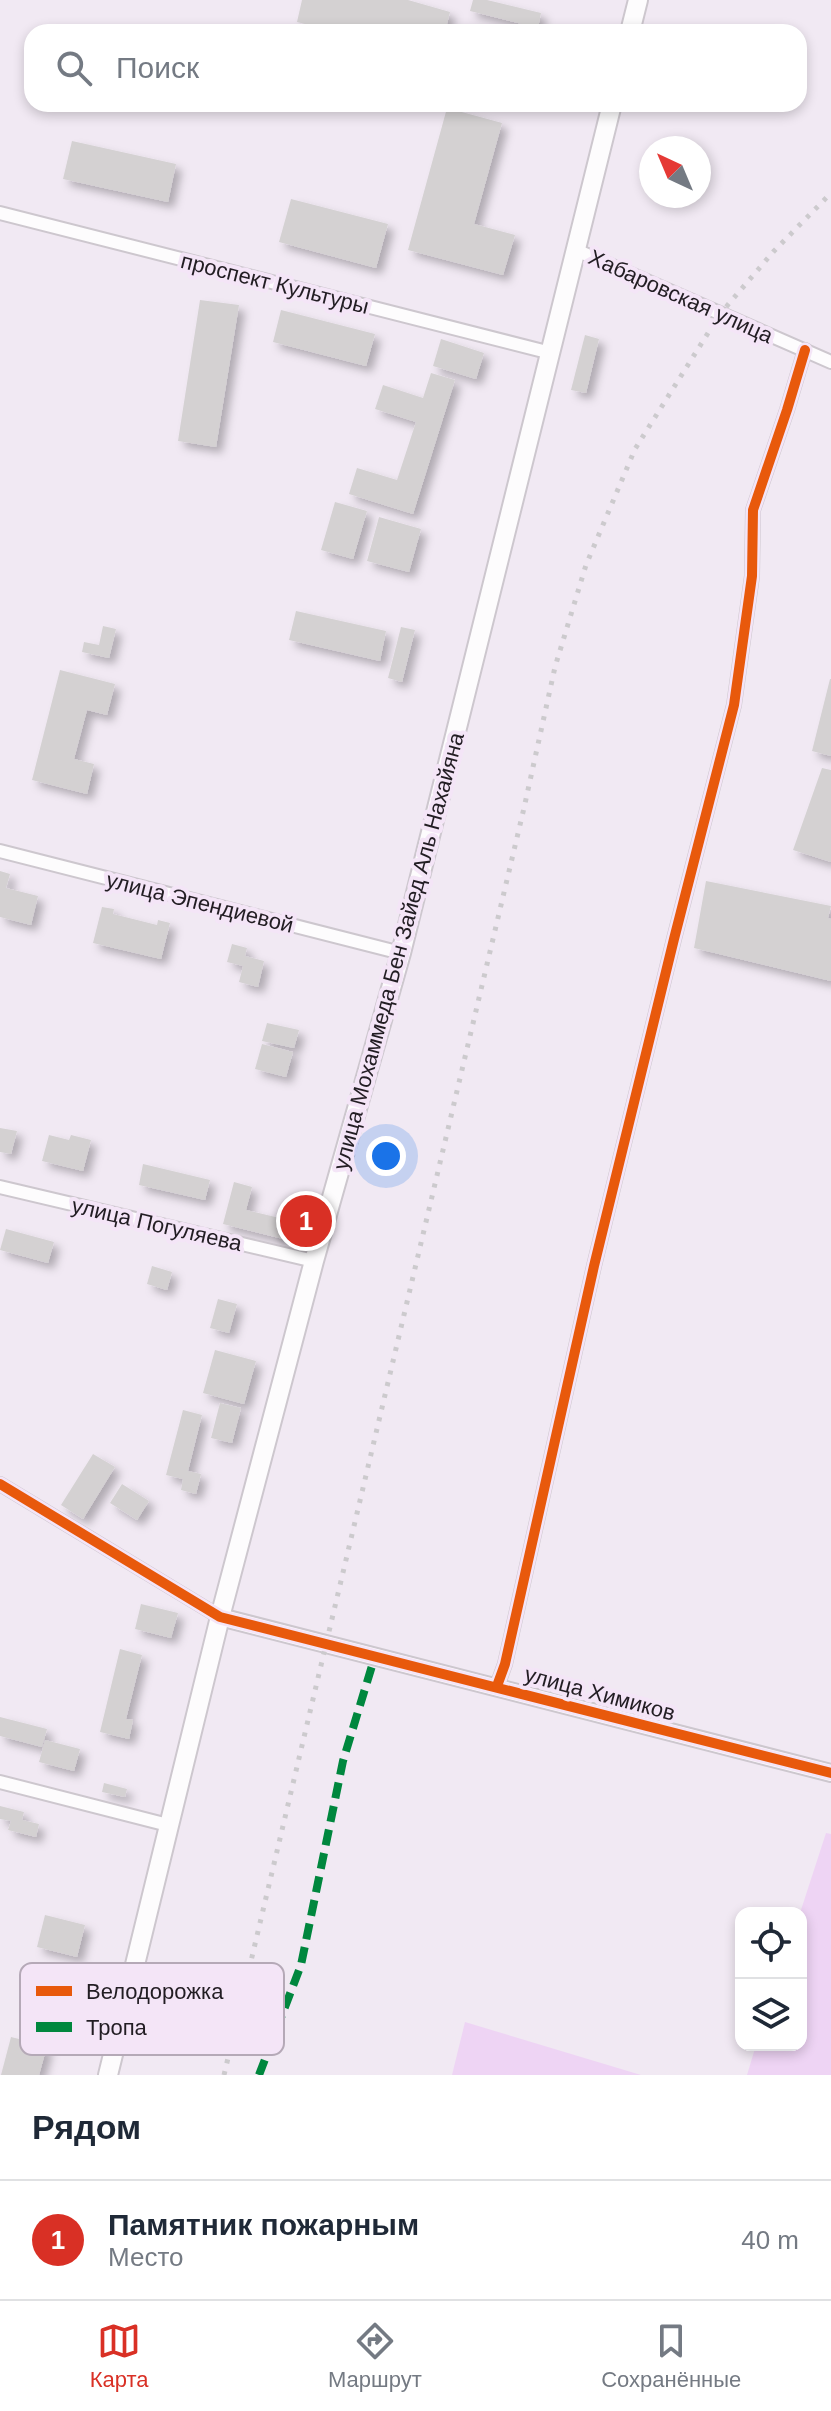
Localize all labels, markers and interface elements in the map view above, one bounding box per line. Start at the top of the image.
search box [24,24,807,112]
icon: search [52,46,96,90]
text: Поиск [116,51,199,84]
north arrow [639,136,711,208]
street label: Хабаровская улица [585,245,777,349]
street label: проспект Культуры [178,248,371,319]
street label: улица Мохаммеда Бен Зайед Аль Нахайяна [328,729,469,1172]
street label: улица Эпендиевой [104,867,296,938]
your location [366,1136,406,1176]
pin: 1 [280,1191,332,1251]
street label: улица Погуляева [69,1193,245,1256]
street label: улица Химиков [522,1661,678,1726]
map controls [735,1907,807,2051]
button: locate [735,1907,807,1979]
legend [20,1963,284,2055]
text: Велодорожка [86,1979,224,2004]
button: layers [735,1979,807,2051]
text: Тропа [86,2015,148,2040]
text: Рядом [32,2108,141,2146]
text: Памятник пожарным [108,2208,419,2241]
text: 1 [51,2225,65,2255]
text: 40 m [741,2225,799,2255]
text: Место [108,2242,184,2272]
tab: Карта [90,2319,149,2393]
tab: Маршрут [328,2319,422,2393]
tab: Сохранённые [601,2319,741,2393]

